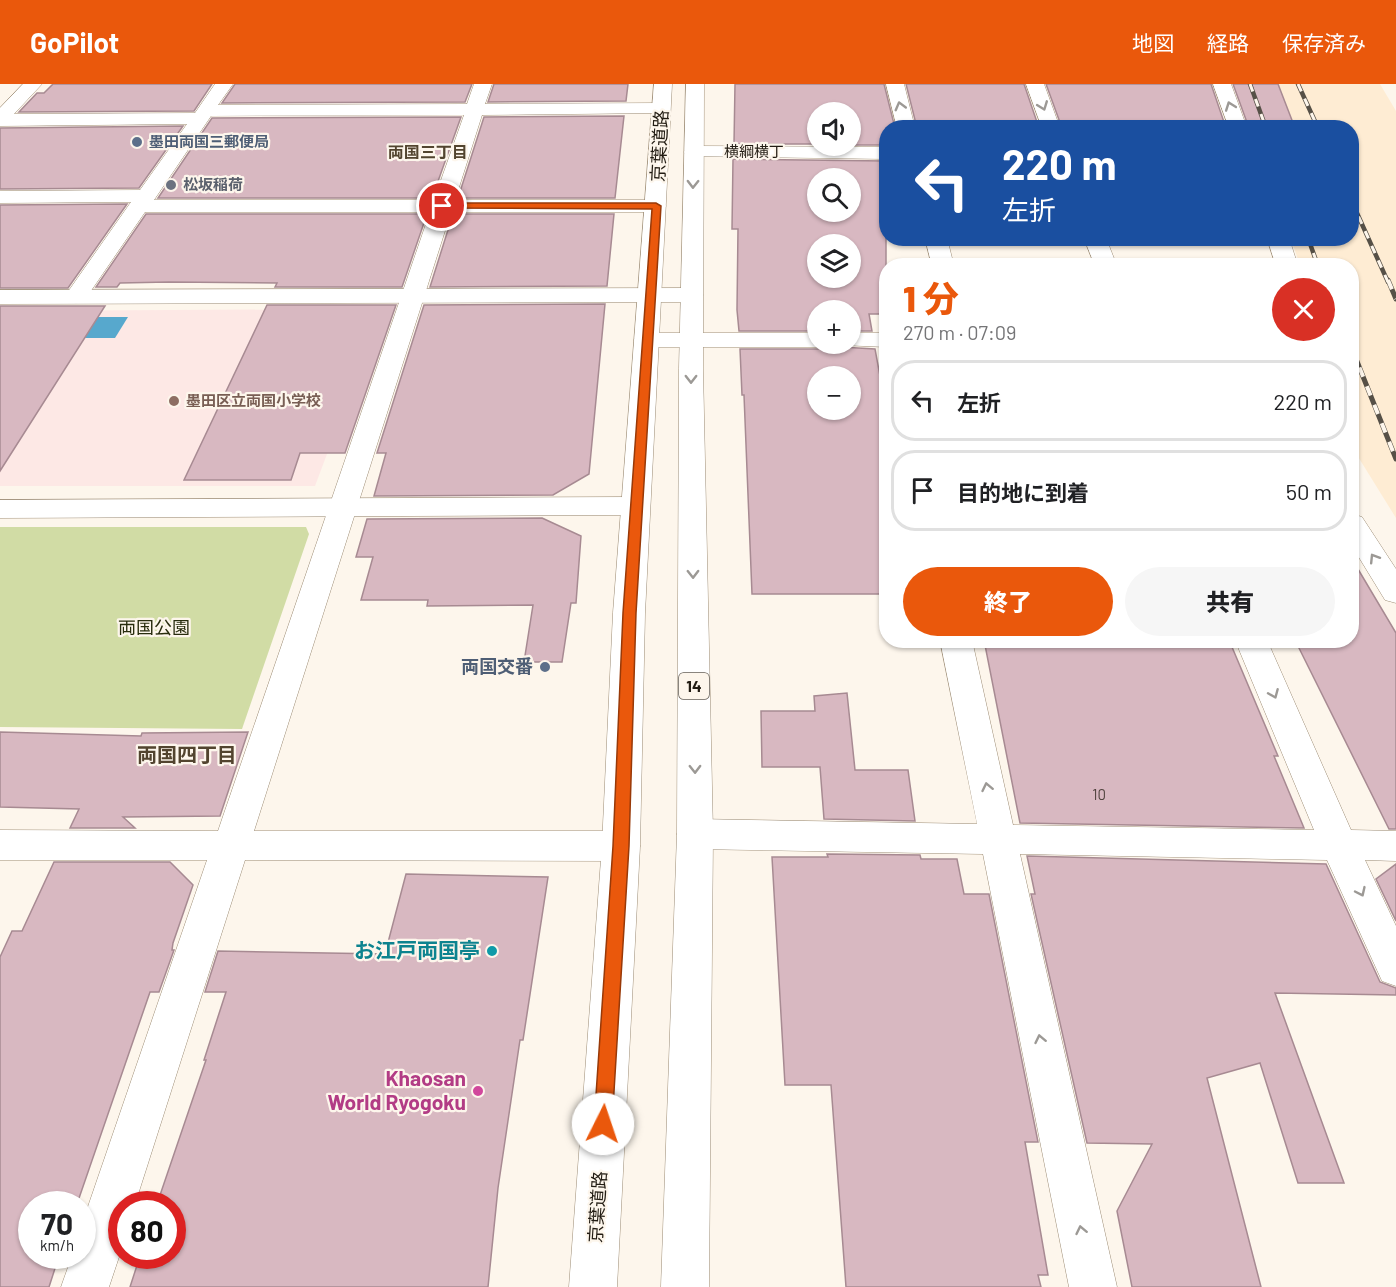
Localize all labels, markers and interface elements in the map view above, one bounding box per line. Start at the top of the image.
text: GoPilot [30,25,119,59]
text: 地図 [1132,30,1174,55]
text: 経路 [1207,30,1249,55]
text: 保存済み [1282,30,1366,55]
one-way arrow [1036,100,1048,111]
one-way arrow [895,101,908,111]
one-way arrow [1224,101,1237,112]
map controls [807,102,861,420]
button: sound [807,102,861,156]
street label: 京葉道路 [646,109,672,182]
place label: 墨田両国三郵便局 [149,132,269,150]
marker: 墨田両国三郵便局 [130,135,144,149]
text: 220 m [1002,138,1116,188]
district label: 両国三丁目 [388,142,468,161]
street label: 横綱横丁 [724,142,784,160]
icon: left [903,144,981,222]
button: search [807,168,861,222]
place label: 松坂稲荷 [183,175,243,193]
marker: 松坂稲荷 [164,178,178,192]
pin [416,180,467,231]
one-way arrow [687,180,699,189]
icon: arrive [425,189,458,222]
text: 左折 [1002,193,1056,225]
button: layers [807,234,861,288]
text: 1 分 [903,276,959,319]
button: close [1272,278,1335,341]
button: + [807,300,861,354]
text: 270 m · 07:09 [903,320,1016,344]
button: − [807,366,861,420]
one-way arrow [685,375,697,384]
icon: left [906,384,939,417]
text: 220 m [1273,388,1332,414]
text: 左折 [957,389,1001,415]
place label: 墨田区立両国小学校 [186,391,321,409]
marker: 墨田区立両国小学校 [167,394,181,408]
icon: arrive [906,474,939,507]
text: 50 m [1286,478,1332,504]
text: 目的地に到着 [957,479,1089,505]
one-way arrow [1369,554,1381,564]
button: 終了 [903,567,1113,636]
button: 共有 [1125,567,1335,636]
one-way arrow [687,570,699,579]
park label: 両国公園 [118,616,190,638]
place label: 両国交番 [461,655,533,677]
marker: 両国交番 [538,660,552,674]
road number: 14 [679,673,709,699]
one-way arrow [1267,688,1279,699]
district label: 両国四丁目 [137,742,237,766]
one-way arrow [689,765,701,774]
one-way arrow [981,782,994,792]
house number: 10 [1092,785,1106,803]
one-way arrow [1353,886,1365,897]
place label: お江戸両国亭 [354,937,480,962]
marker: お江戸両国亭 [485,944,499,958]
one-way arrow [1035,1034,1048,1044]
place label: Khaosan World Ryogoku [327,1065,466,1114]
marker: Khaosan World Ryogoku [471,1084,485,1098]
position arrow [571,1092,635,1156]
street label: 京葉道路 [584,1170,610,1244]
speed limit sign: 80 [108,1191,186,1269]
text: 70 [41,1205,73,1241]
one-way arrow [1075,1225,1088,1235]
text: km/h [40,1236,74,1254]

